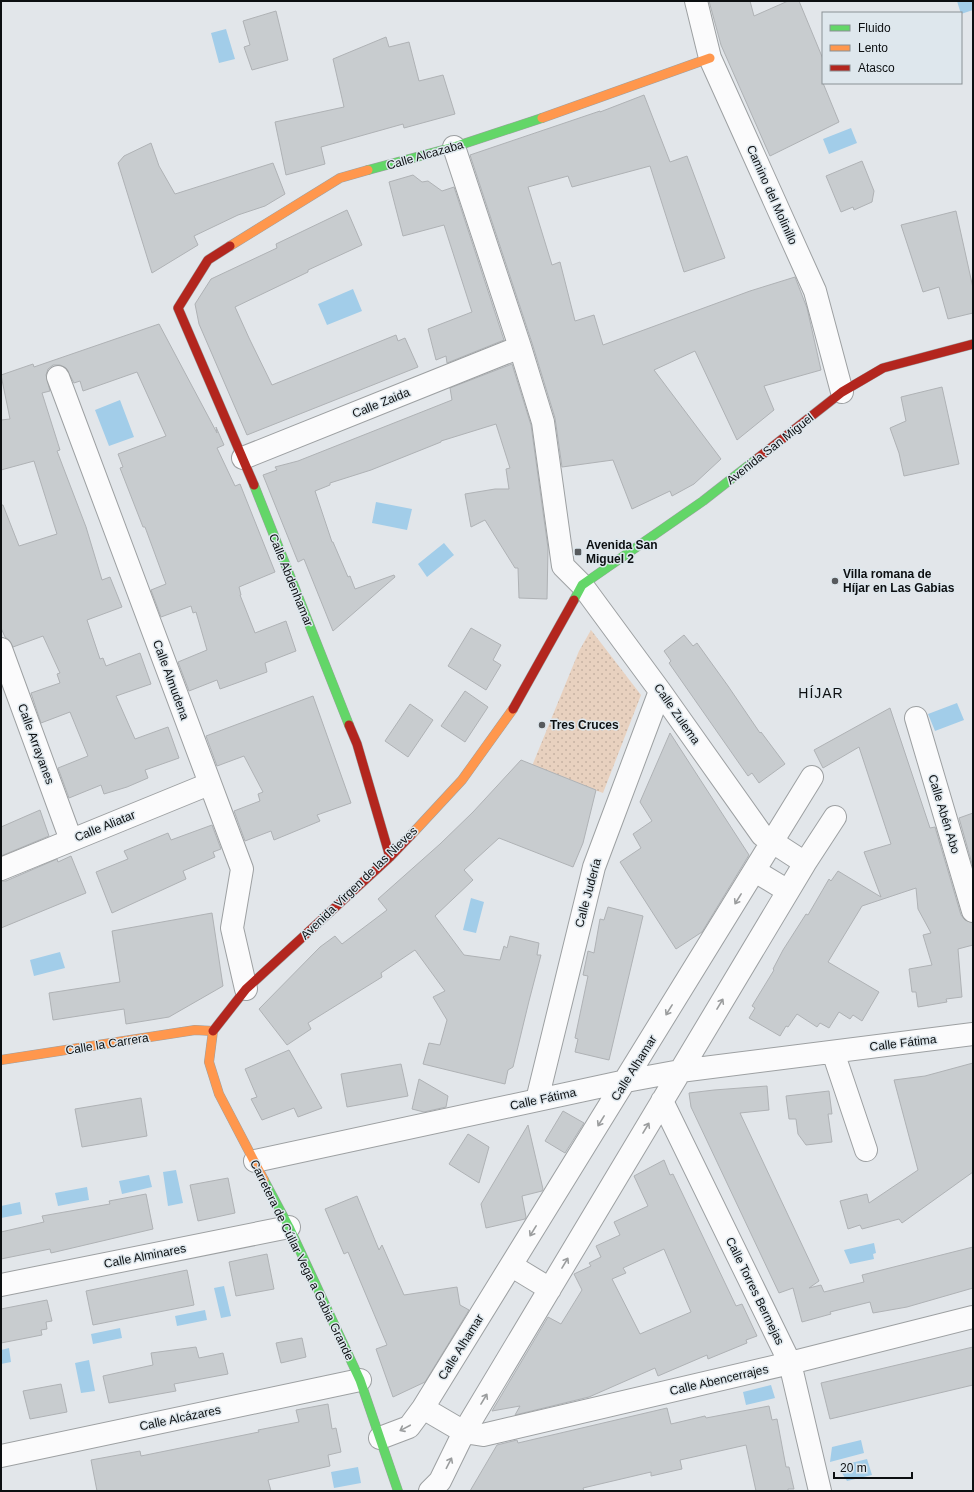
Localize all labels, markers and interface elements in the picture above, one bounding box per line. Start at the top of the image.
legend [822,12,962,84]
text: Fluido [858,21,891,35]
text: Lento [858,41,888,55]
text: Atasco [858,61,895,75]
street label: Calle Alcazaba [385,137,465,173]
street label: Camino del Molinillo [744,143,800,247]
street label: Calle Zaida [350,385,412,421]
street label: Avenida San Miguel [724,411,816,487]
street label: Calle Abdenhamar [266,532,316,628]
place label: Avenida San Miguel 2 [586,538,658,566]
marker: Avenida San Miguel 2 [573,547,583,557]
place label: Villa romana de Híjar en Las Gabias [843,567,955,595]
marker: Villa romana de Híjar en Las Gabias [830,576,840,586]
street label: Calle Almudena [150,638,192,722]
street label: Calle Zulema [651,681,703,747]
district label: HÍJAR [798,685,844,701]
street label: Calle Arrayanes [15,702,57,786]
place label: Tres Cruces [550,718,619,732]
marker: Tres Cruces [537,720,547,730]
street label: Calle Abén Abo [925,773,963,856]
street label: Calle Aliatar [73,808,137,844]
street label: Avenida Virgen de las Nieves [298,824,420,942]
street label: Calle Judería [572,857,604,929]
one-way arrow [733,893,741,905]
one-way arrow [717,998,725,1010]
one-way arrow [665,1004,673,1016]
street label: Calle la Carrera [64,1030,150,1057]
street label: Calle Fátima [869,1032,938,1054]
street label: Calle Alhamar [608,1033,660,1103]
street label: Calle Fátima [509,1085,578,1113]
one-way arrow [597,1115,605,1127]
one-way arrow [643,1122,651,1134]
street label: Carretera de Cúllar Vega a Gabia Grande [247,1157,357,1363]
one-way arrow [529,1225,537,1236]
street label: Calle Torres Bermejas [723,1235,787,1347]
street label: Calle Alminares [103,1241,187,1271]
one-way arrow [562,1257,570,1269]
street label: Calle Alhamar [435,1312,487,1382]
street label: Calle Abencerrajes [668,1362,770,1398]
one-way arrow [481,1393,489,1405]
street label: Calle Alcázares [138,1403,222,1433]
one-way arrow [399,1425,411,1432]
scale bar [834,1454,912,1480]
one-way arrow [446,1457,453,1469]
text: 20 m [840,1461,867,1475]

